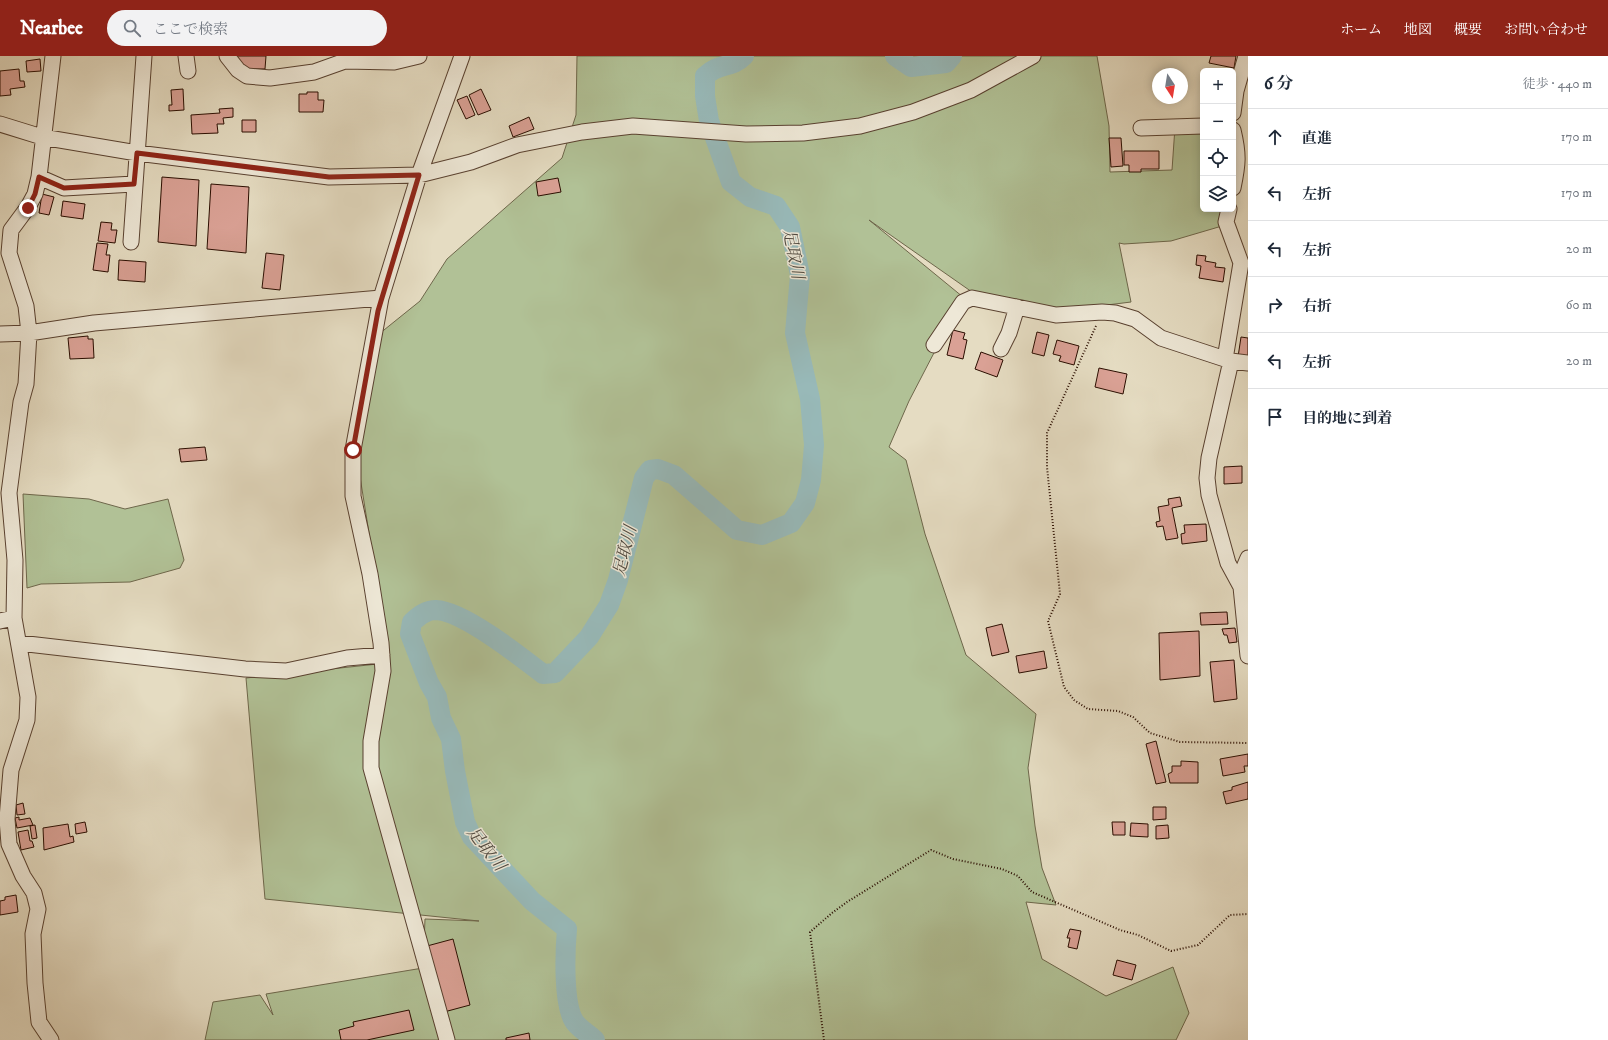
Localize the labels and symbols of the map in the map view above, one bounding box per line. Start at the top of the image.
north arrow [1152,68,1188,104]
route end [19,199,37,217]
water label: 足取川 [777,227,809,283]
route start [344,441,362,459]
water label: 足取川 [608,522,642,578]
water label: 足取川 [462,822,512,877]

